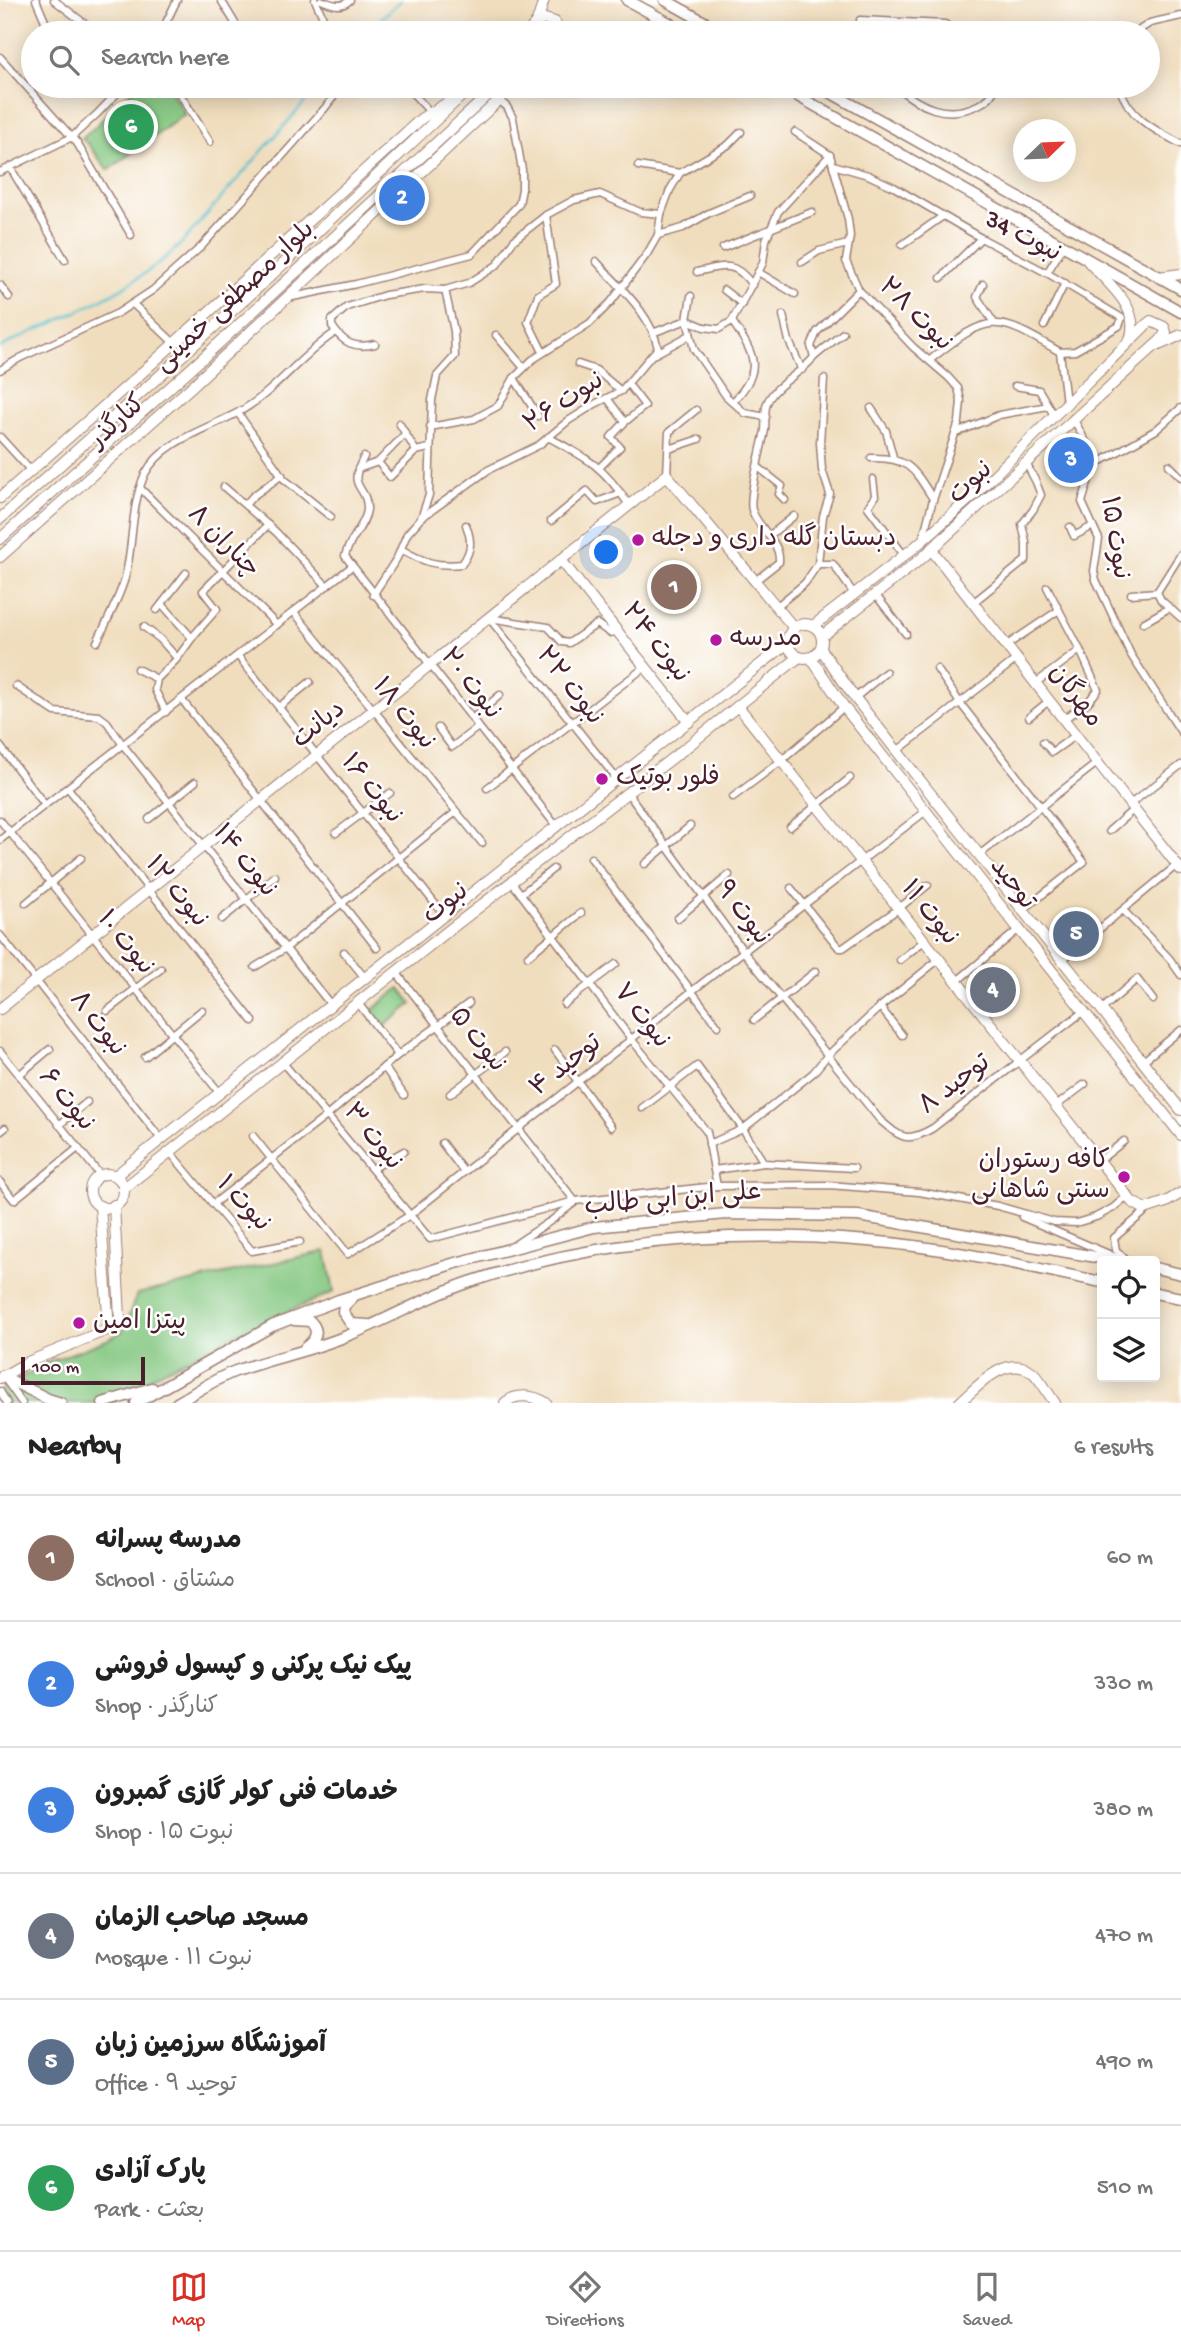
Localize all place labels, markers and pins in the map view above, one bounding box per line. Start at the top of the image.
pin: 6 [108,101,154,153]
pin: 2 [379,172,425,224]
pin: 3 [1048,434,1094,486]
place label: دبستان گله داری و دجله [652,521,896,556]
marker: دبستان گله داری و دجله [630,532,646,548]
pin: 1 [651,561,697,613]
place label: مدرسه [730,625,802,656]
marker: مدرسه [708,632,724,648]
place label: فلور بوتیک [616,764,720,795]
marker: فلور بوتیک [594,771,610,787]
pin: 5 [1053,908,1099,960]
pin: 4 [970,964,1016,1016]
place label: کافه رستوران سنتی شاهانی [971,1147,1110,1208]
marker: کافه رستوران سنتی شاهانی [1116,1169,1132,1185]
place label: پیتزا امین [93,1308,186,1339]
marker: پیتزا امین [71,1315,87,1331]

